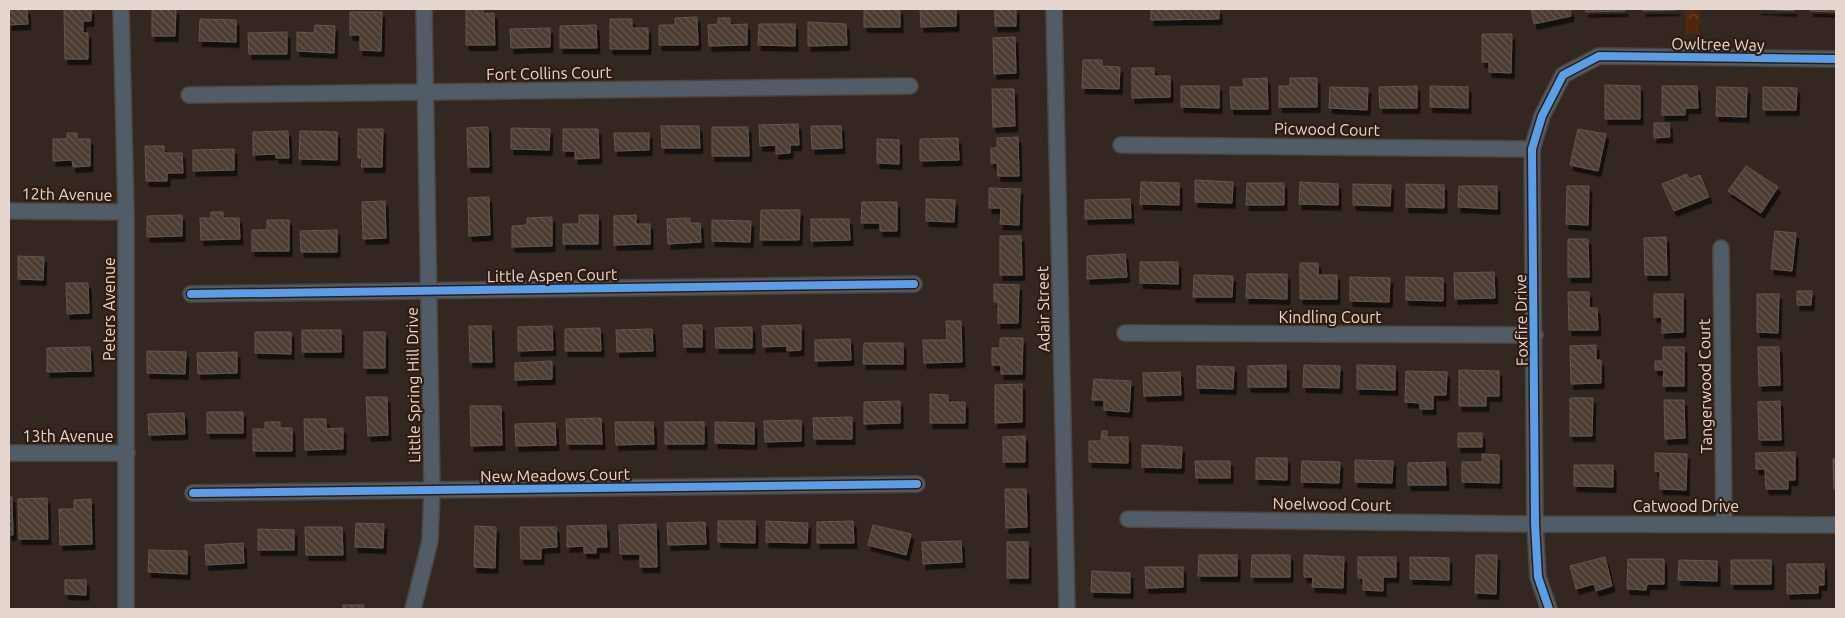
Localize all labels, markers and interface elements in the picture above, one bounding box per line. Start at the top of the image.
street label: Owltree Way [1671,34,1765,54]
street label: Fort Collins Court [486,63,613,83]
street label: Picwood Court [1274,119,1381,139]
street label: 12th Avenue [21,184,113,204]
street label: Peters Avenue [100,257,118,361]
street label: Little Aspen Court [487,265,618,285]
street label: Adair Street [1033,265,1053,352]
street label: Foxfire Drive [1511,274,1531,366]
street label: Little Spring Hill Drive [403,307,423,463]
street label: Kindling Court [1278,308,1382,326]
street label: Tangerwood Court [1695,318,1715,454]
street label: 13th Avenue [22,427,114,445]
street label: New Meadows Court [480,465,631,485]
street label: Noelwood Court [1273,494,1392,514]
street label: Catwood Drive [1633,497,1739,515]

